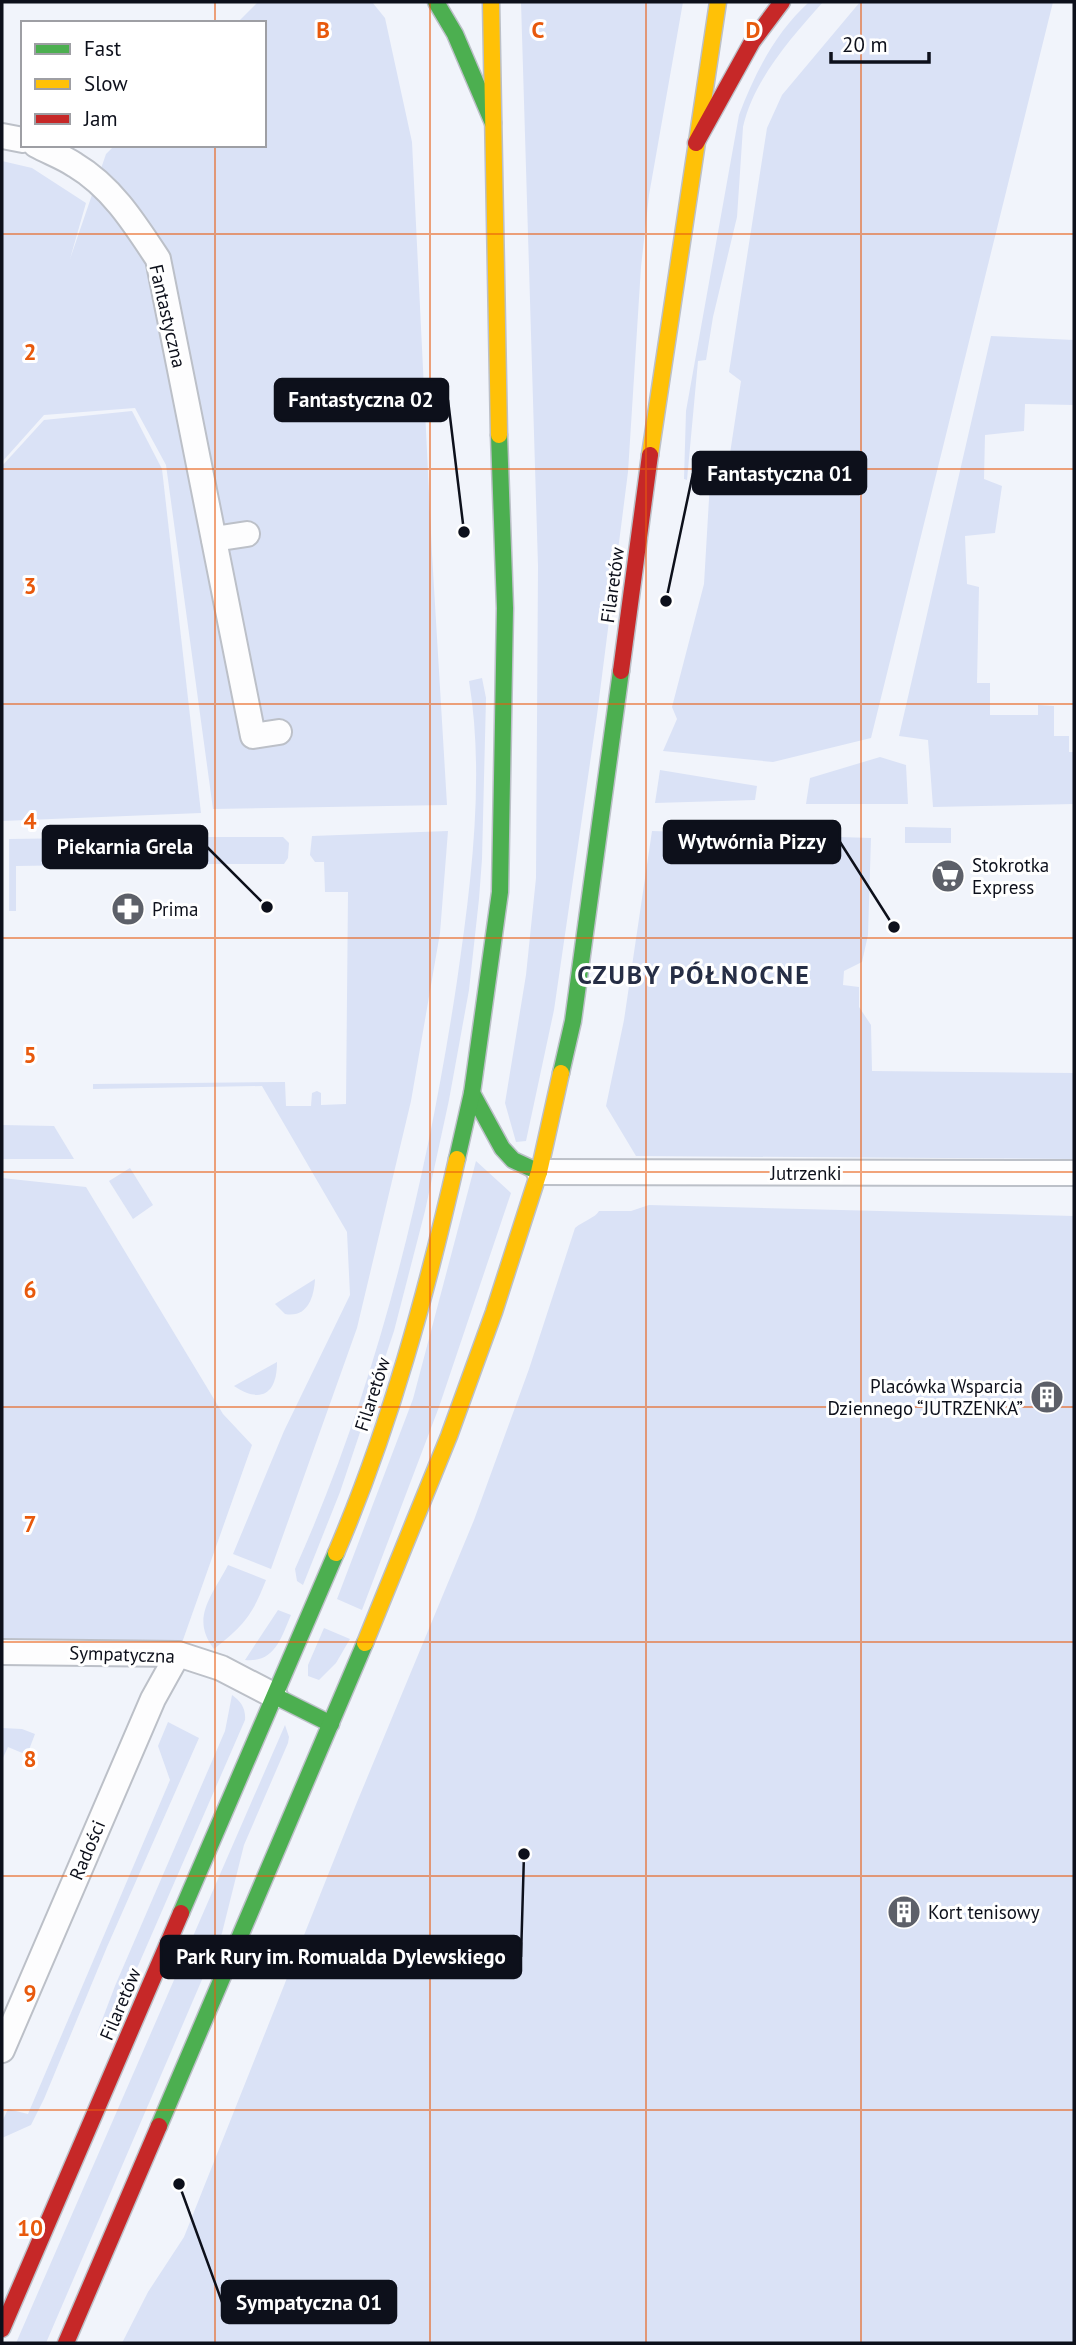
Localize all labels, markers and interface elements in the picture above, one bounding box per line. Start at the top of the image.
text: B [316,15,330,44]
text: C [532,15,545,44]
text: D [746,15,760,44]
legend [21,21,266,147]
scale bar [831,21,929,65]
text: 20 m [842,31,888,58]
text: Fast [84,35,121,62]
text: Slow [84,70,128,97]
text: Jam [83,105,118,132]
street label: Fantastyczna [144,262,192,370]
text: 2 [23,337,37,366]
callout: Fantastyczna 02 [275,379,448,421]
text: Fantastyczna 02 [288,386,434,413]
callout: Fantastyczna 01 [693,452,866,494]
text: Fantastyczna 01 [707,460,853,487]
street label: Filaretów [595,546,629,624]
text: 3 [23,571,37,600]
text: 4 [23,806,37,835]
callout: Wytwórnia Pizzy [664,821,840,863]
callout: Piekarnia Grela [43,826,207,868]
text: Wytwórnia Pizzy [678,828,827,855]
text: Piekarnia Grela [57,833,193,860]
place label: Stokrotka Express [972,853,1049,899]
supermarket icon: Stokrotka Express [929,857,967,895]
pharmacy icon: Prima [109,890,147,928]
place label: Prima [152,897,198,921]
district label: CZUBY PÓŁNOCNE [577,958,811,991]
text: 5 [23,1040,37,1069]
street label: Jutrzenki [769,1161,842,1185]
text: 6 [23,1275,37,1304]
street label: Filaretów [349,1354,395,1434]
place label: Placówka Wsparcia Dziennego “JUTRZENKA” [827,1374,1023,1420]
building icon: Placówka Wsparcia Dziennego “JUTRZENKA” [1028,1378,1066,1416]
text: 7 [23,1509,37,1538]
street label: Sympatyczna [69,1640,175,1668]
text: 8 [23,1744,37,1773]
street label: Radości [64,1816,110,1884]
building icon: Kort tenisowy [885,1893,923,1931]
place label: Kort tenisowy [928,1900,1040,1924]
callout: Park Rury im. Romualda Dylewskiego [161,1936,521,1978]
text: Park Rury im. Romualda Dylewskiego [176,1943,506,1970]
street label: Filaretów [94,1964,146,2044]
text: 9 [23,1978,37,2007]
text: 10 [17,2213,43,2242]
callout: Sympatyczna 01 [222,2281,396,2323]
text: Sympatyczna 01 [236,2289,382,2316]

